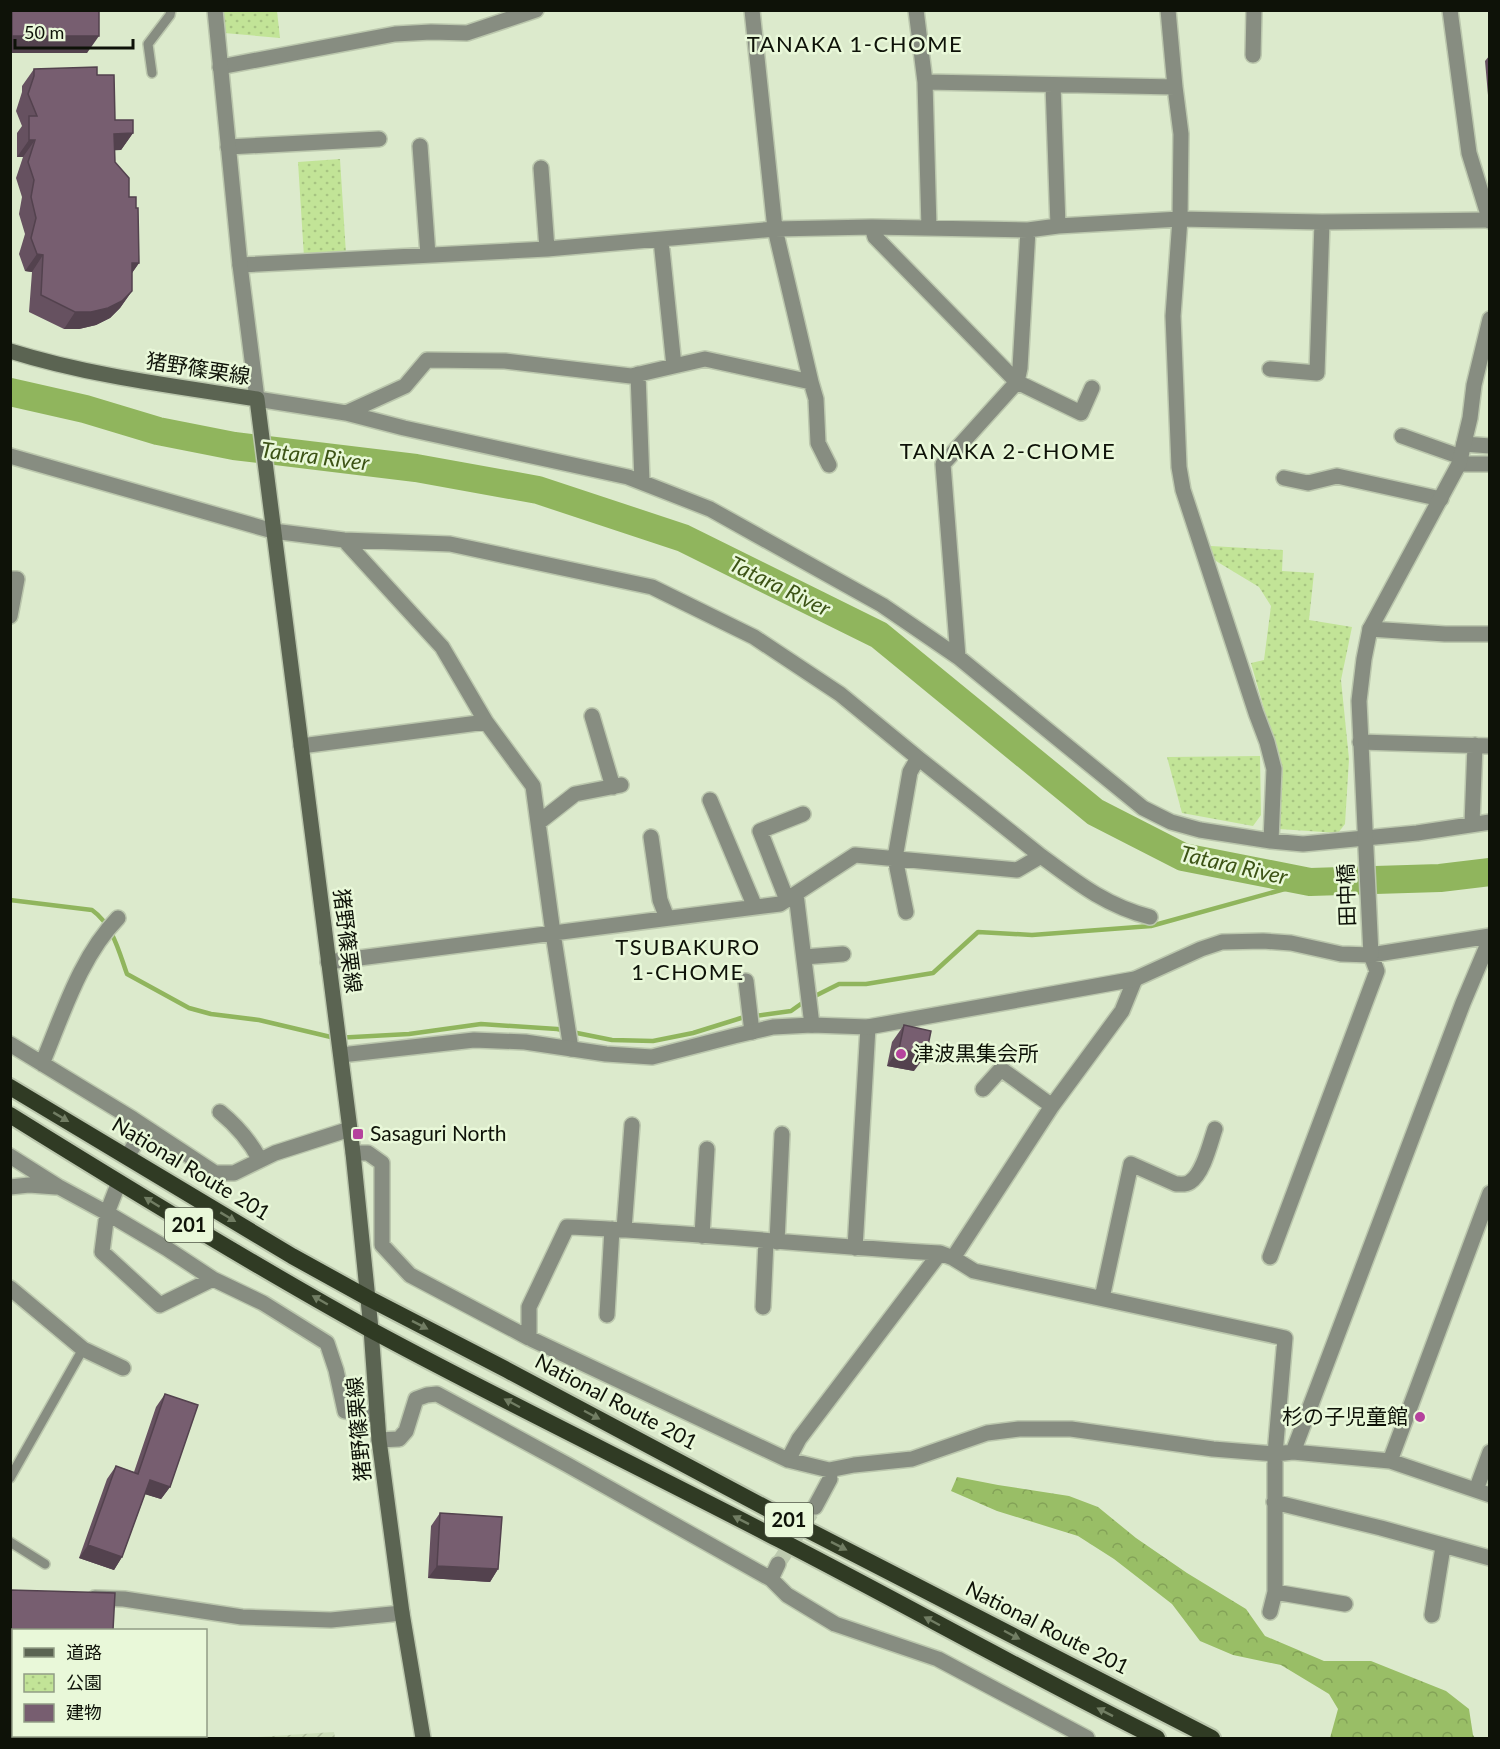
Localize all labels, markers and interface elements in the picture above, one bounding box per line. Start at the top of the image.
scale bar [15,12,134,50]
text: 50 m [24,21,64,43]
district label: TANAKA 1-CHOME [747,30,963,57]
street label: 猪野篠栗線 [144,347,252,388]
water label: Tatara River [259,435,371,476]
district label: TANAKA 2-CHOME [900,437,1116,464]
water label: Tatara River [725,550,836,622]
water label: Tatara River [1178,839,1291,890]
street label: 田中橋 [1332,863,1359,927]
street label: 猪野篠栗線 [330,887,367,994]
district label: TSUBAKURO 1-CHOME [615,933,761,985]
place label: 津波黒集会所 [913,1040,1039,1065]
marker: 津波黒集会所 [894,1047,908,1061]
one-way arrow [52,1112,69,1122]
street label: National Route 201 [107,1112,275,1226]
place label: Sasaguri North [370,1120,506,1145]
marker: Sasaguri North [351,1127,365,1141]
one-way arrow [144,1197,160,1208]
road number: 201 [165,1208,213,1242]
one-way arrow [220,1212,236,1223]
one-way arrow [312,1295,328,1306]
one-way arrow [411,1320,428,1330]
street label: National Route 201 [531,1347,702,1454]
street label: 猪野篠栗線 [340,1376,375,1483]
one-way arrow [503,1398,520,1408]
place label: 杉の子児童館 [1282,1403,1408,1428]
one-way arrow [584,1410,601,1420]
marker: 杉の子児童館 [1413,1410,1427,1424]
road number: 201 [765,1503,813,1537]
one-way arrow [733,1516,750,1525]
one-way arrow [830,1540,848,1550]
street label: National Route 201 [962,1575,1134,1679]
one-way arrow [924,1616,941,1626]
legend [12,1629,207,1737]
one-way arrow [1003,1630,1021,1640]
text: 道路 [66,1641,102,1663]
text: 公園 [66,1671,102,1693]
text: 建物 [66,1701,102,1723]
one-way arrow [1096,1708,1113,1717]

